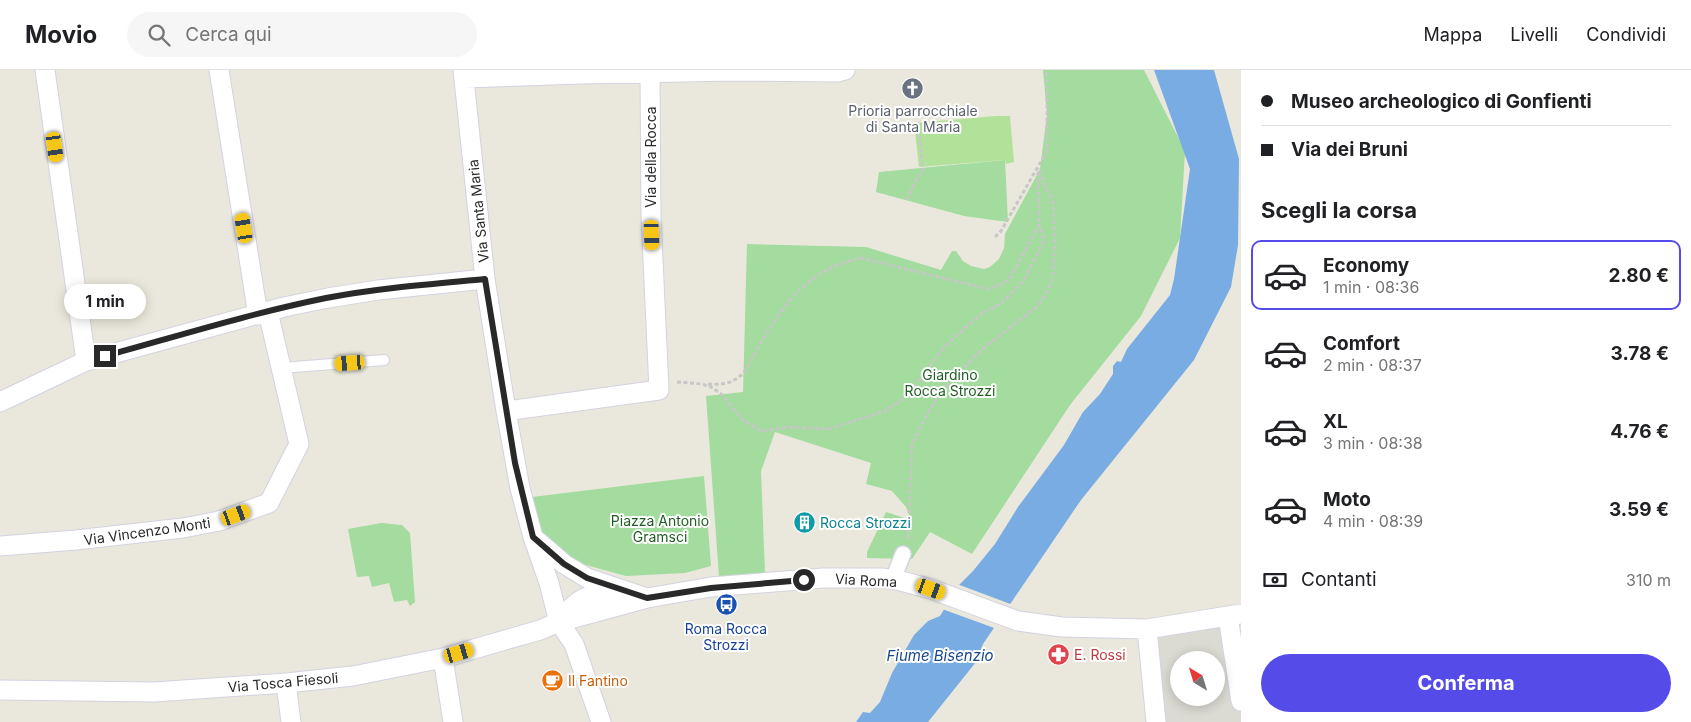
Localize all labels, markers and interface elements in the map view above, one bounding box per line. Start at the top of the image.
search box [127,12,477,57]
text: Movio [25,20,97,49]
icon: search [145,21,173,49]
text: Cerca qui [185,23,272,46]
text: Mappa [1424,24,1482,45]
text: Livelli [1510,24,1558,45]
text: Condividi [1586,24,1666,45]
church icon: Prioria parrocchiale di Santa Maria [901,76,925,100]
text: Museo archeologico di Gonfienti [1291,90,1592,113]
place label: Prioria parrocchiale di Santa Maria [848,102,978,135]
street label: Via della Rocca [642,106,659,208]
car [45,131,64,163]
text: Via dei Bruni [1291,138,1408,161]
street label: Via Santa Maria [464,159,492,263]
text: Scegli la corsa [1261,197,1417,223]
car [234,212,253,244]
car [643,220,660,250]
icon: car [1263,253,1308,298]
text: Economy [1323,254,1409,277]
text: 2.80 € [1609,264,1669,287]
text: 1 min · 08:36 [1323,277,1419,297]
callout: 1 min [64,284,146,318]
text: 1 min [85,291,125,311]
icon: car [1263,331,1308,376]
text: Comfort [1323,332,1400,355]
text: 3.78 € [1611,342,1669,365]
route end [94,345,116,367]
car [334,354,365,372]
text: 2 min · 08:37 [1323,355,1422,375]
park label: Giardino Rocca Strozzi [905,366,995,399]
icon: car [1263,409,1308,454]
text: XL [1323,410,1348,433]
text: 4.76 € [1610,420,1669,443]
text: 3 min · 08:38 [1323,433,1423,453]
icon: car [1263,487,1308,532]
text: Moto [1323,488,1371,511]
text: 3.59 € [1609,498,1669,521]
car [219,503,252,527]
building icon: Rocca Strozzi [792,510,816,534]
text: 4 min · 08:39 [1323,511,1423,531]
park label: Piazza Antonio Gramsci [611,512,709,545]
street label: Via Vincenzo Monti [83,514,211,548]
place label: Rocca Strozzi [820,514,911,531]
icon: cash [1261,566,1289,594]
text: Contanti [1301,568,1377,591]
route start [793,569,815,591]
street label: Via Roma [835,570,897,590]
text: 310 m [1626,570,1671,590]
car [914,577,947,601]
bus stop icon: Roma Rocca Strozzi [714,593,738,617]
place label: Roma Rocca Strozzi [685,620,767,653]
car [442,642,475,664]
pharmacy icon: E. Rossi [1046,642,1070,666]
water label: Fiume Bisenzio [886,646,994,665]
place label: E. Rossi [1074,646,1126,663]
north arrow [1170,651,1225,706]
map controls [1170,651,1225,706]
button: Conferma [1261,654,1671,712]
cafe icon: Il Fantino [540,668,564,692]
street label: Via Tosca Fiesoli [227,669,339,695]
place label: Il Fantino [568,672,628,689]

